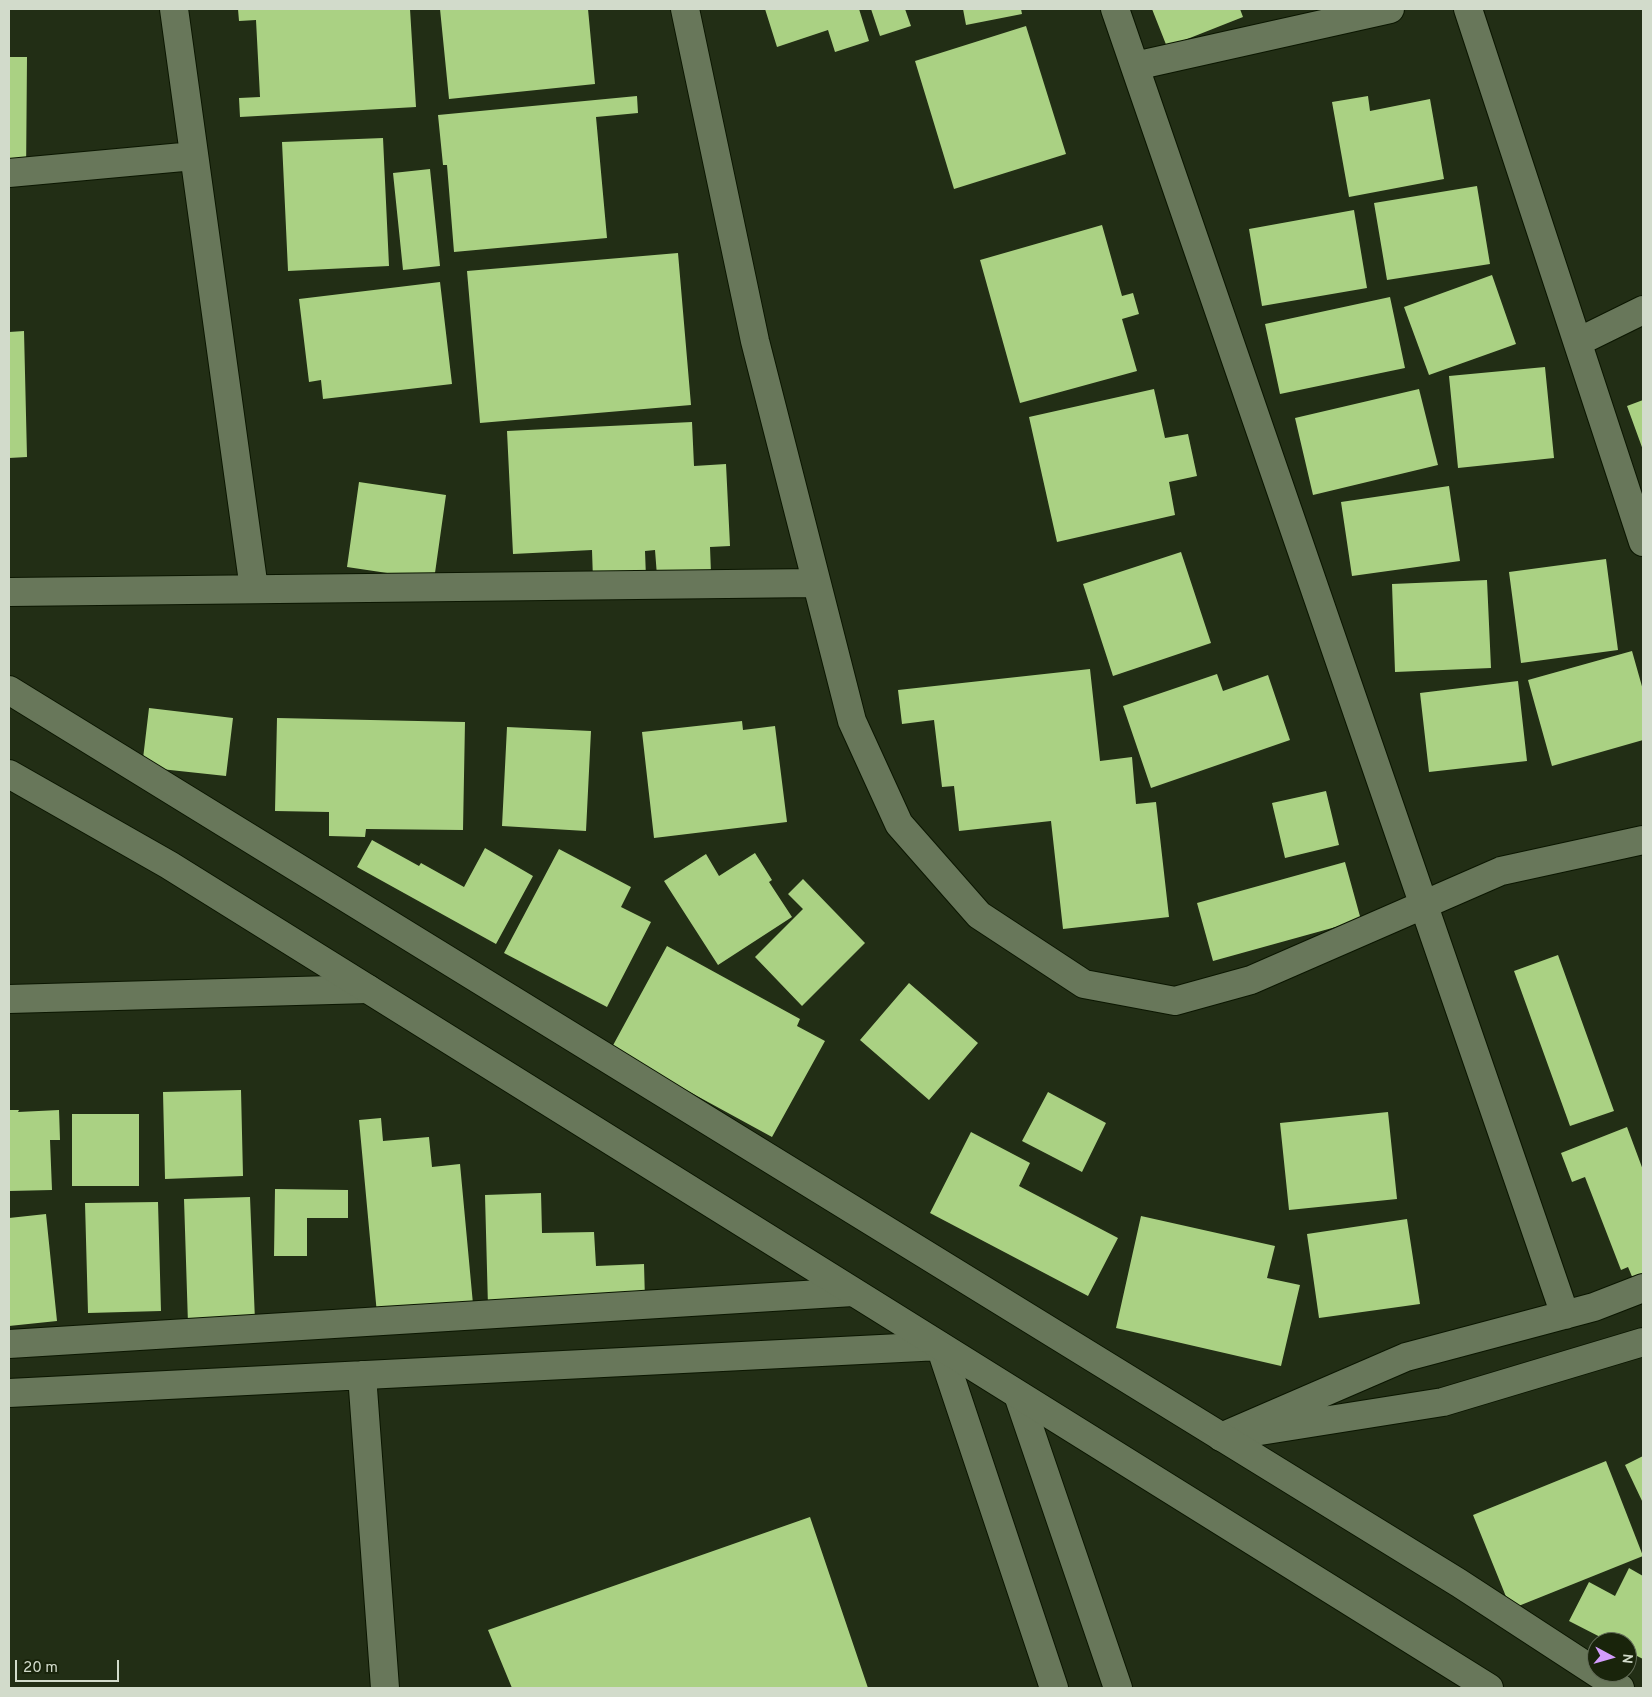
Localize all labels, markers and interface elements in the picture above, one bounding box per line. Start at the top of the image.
north arrow [1587,1632,1637,1682]
scale bar [18,1650,121,1682]
text: N [1617,1653,1635,1664]
text: 20 m [23,1659,58,1678]

